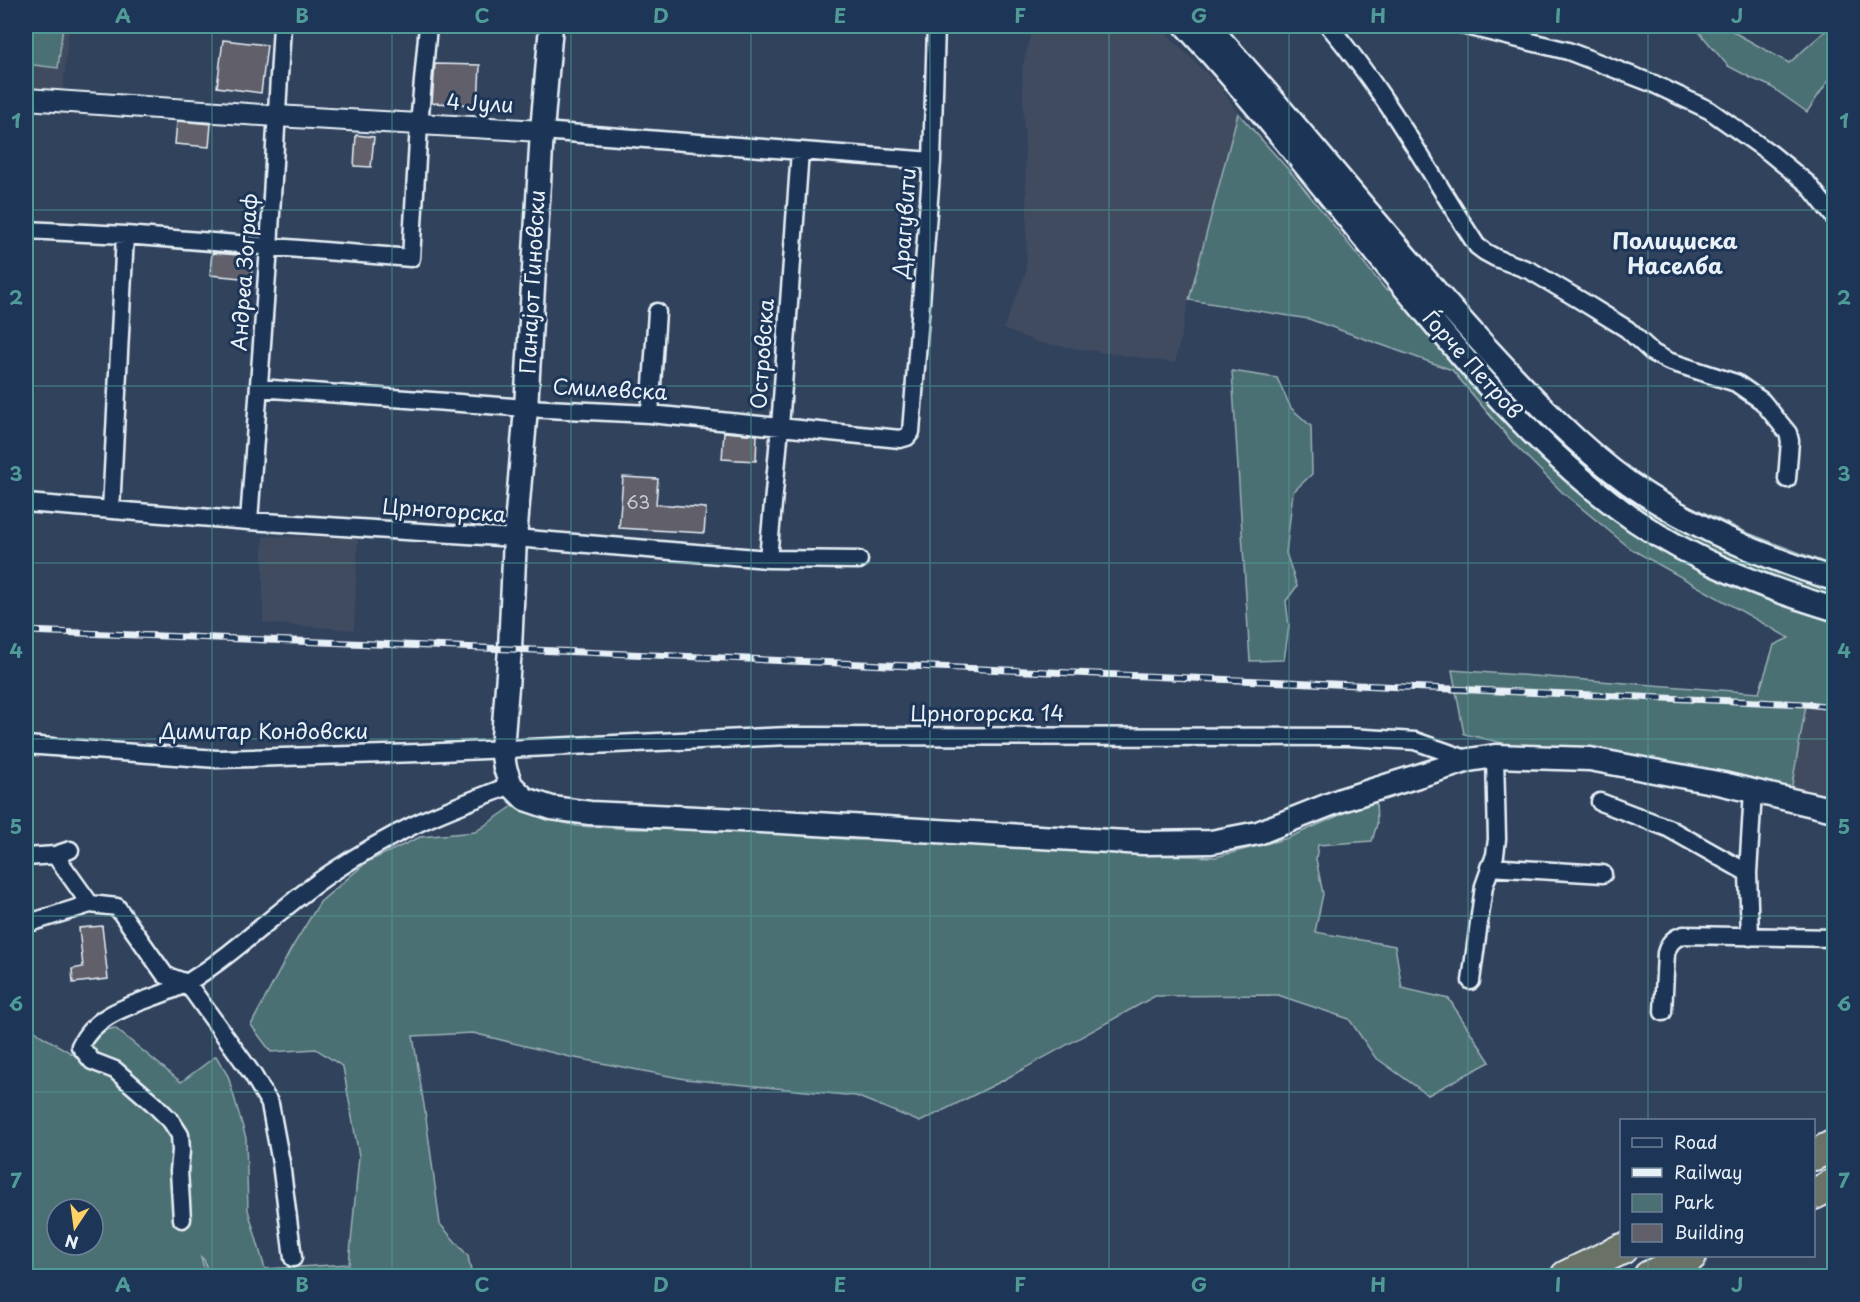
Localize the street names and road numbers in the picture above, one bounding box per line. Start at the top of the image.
street label: 4 Јули [446,84,515,120]
street label: Драгувити [883,167,923,280]
street label: Панајот Гиновски [510,189,552,375]
street label: Андреа Зограф [222,192,264,352]
street label: Островска [741,297,781,410]
street label: Ѓорче Петров [1416,302,1531,425]
street label: Смилевска [552,369,668,407]
street label: Црногорска [381,489,507,529]
street label: Црногорска 14 [910,696,1064,728]
street label: Димитар Кондовски [159,714,368,746]

